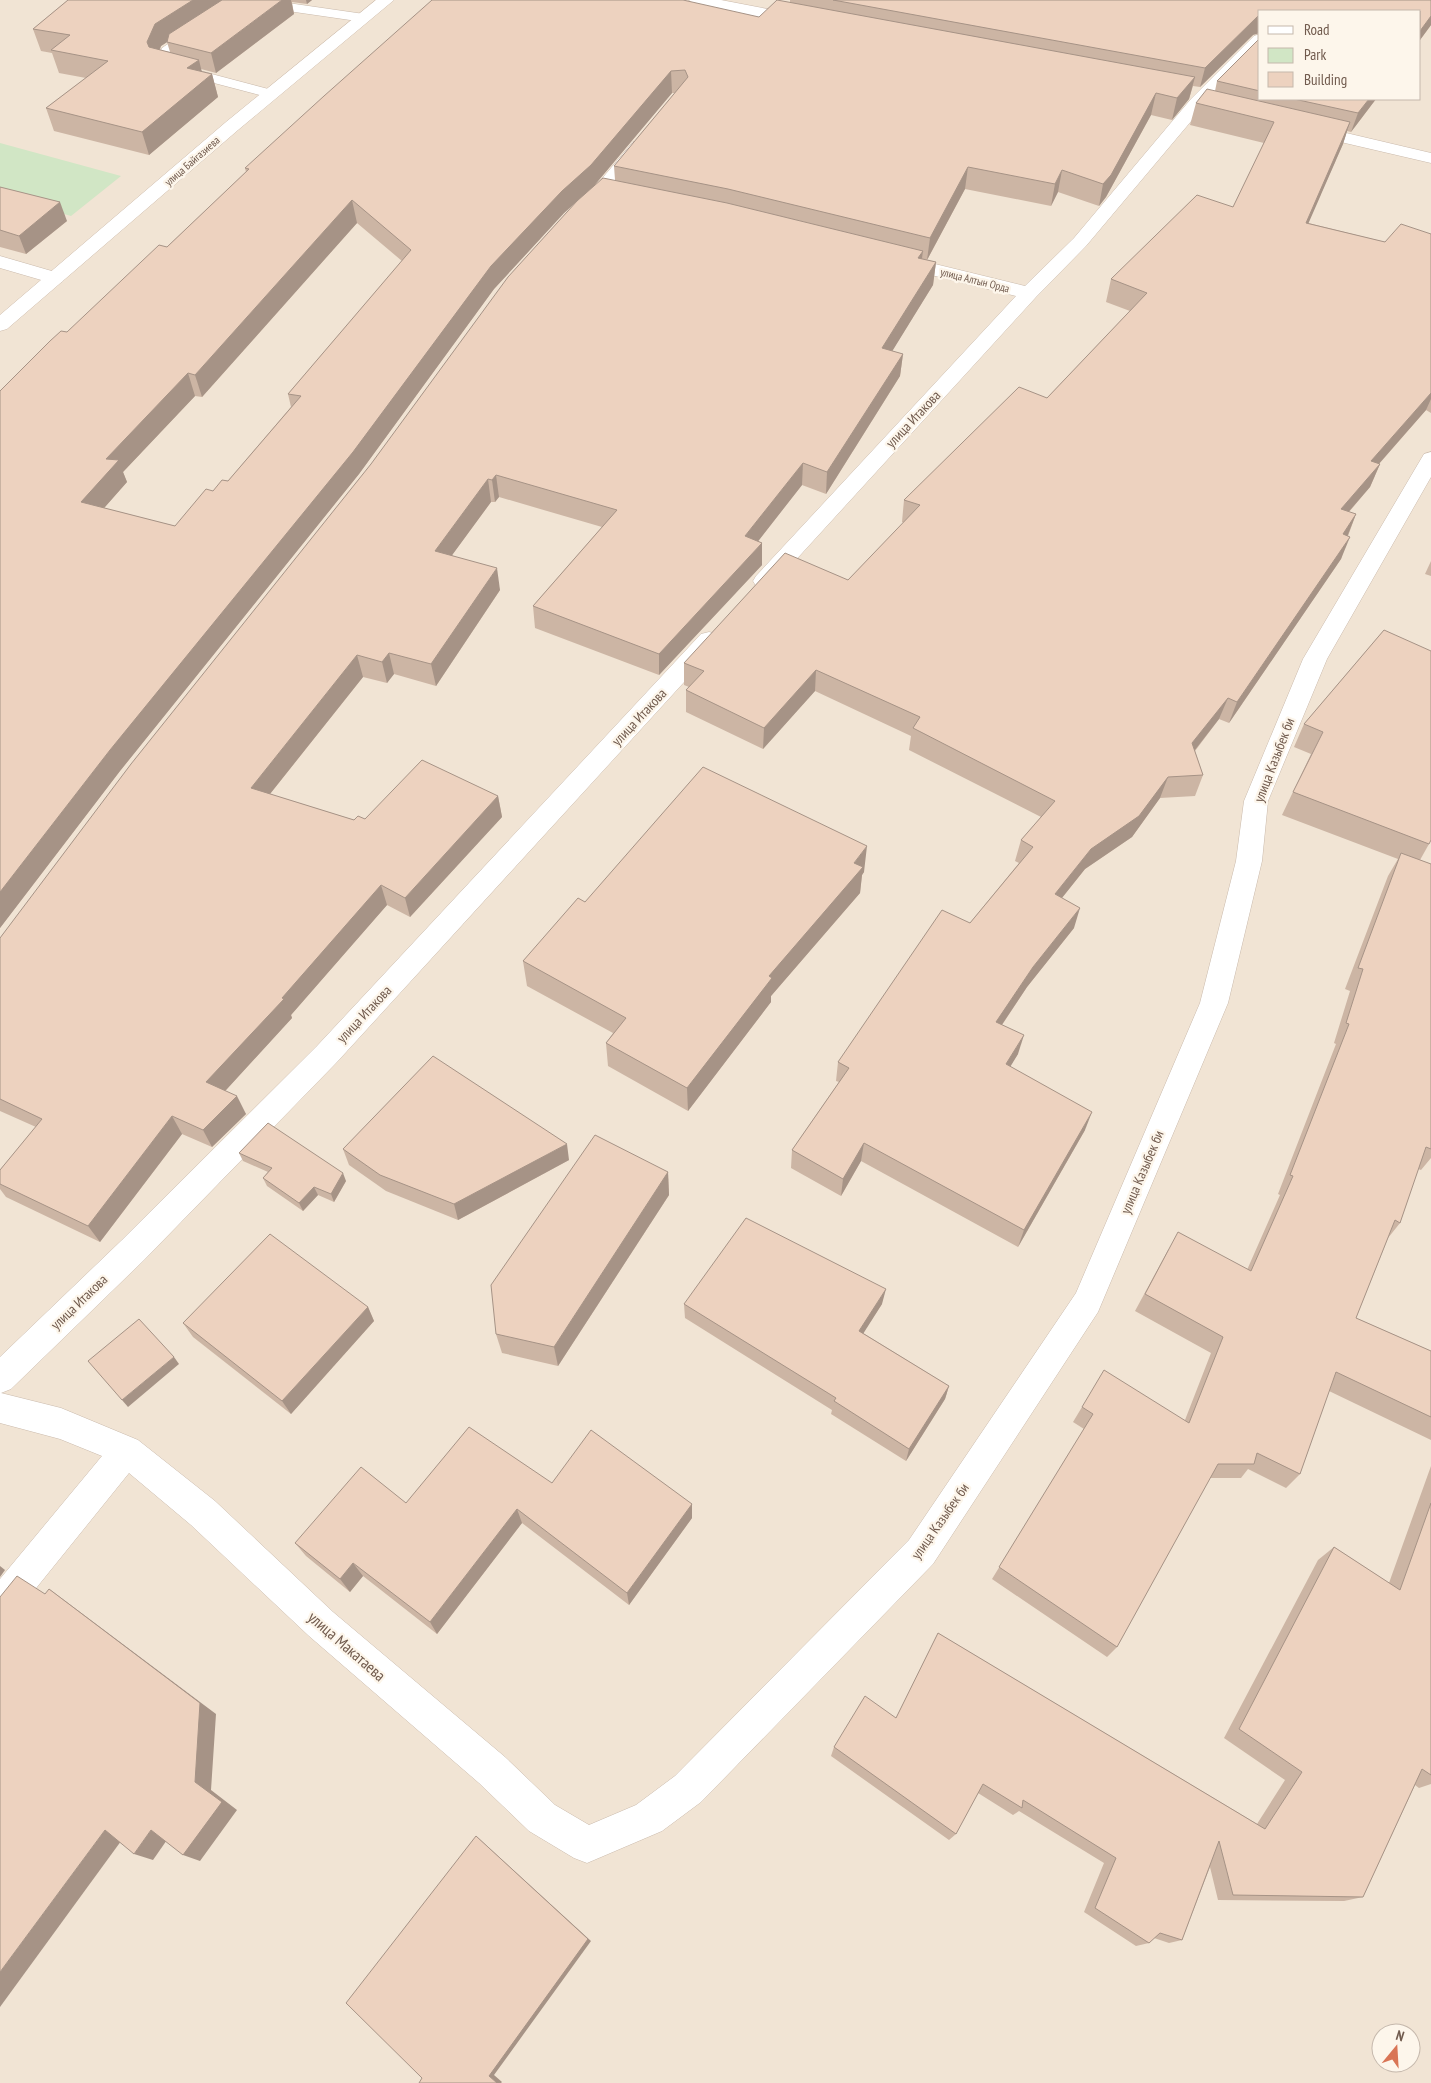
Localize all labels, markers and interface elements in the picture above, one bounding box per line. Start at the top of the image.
legend [1258,10,1421,100]
text: Road [1304,20,1330,39]
text: Park [1304,45,1326,64]
text: Building [1304,70,1347,89]
street label: улица Байгазиева [161,133,223,189]
street label: улица Алтын Орда [939,265,1011,295]
street label: улица Итакова [882,387,944,451]
street label: улица Итакова [608,685,670,749]
street label: улица Казыбек би [1250,715,1298,805]
street label: улица Итакова [333,982,395,1046]
street label: улица Казыбек би [1116,1127,1168,1217]
street label: улица Итакова [47,1271,111,1333]
street label: улица Казыбек би [907,1479,973,1563]
street label: улица Макатаева [304,1607,390,1685]
north arrow [1371,2023,1421,2073]
text: N [1394,2026,1406,2045]

